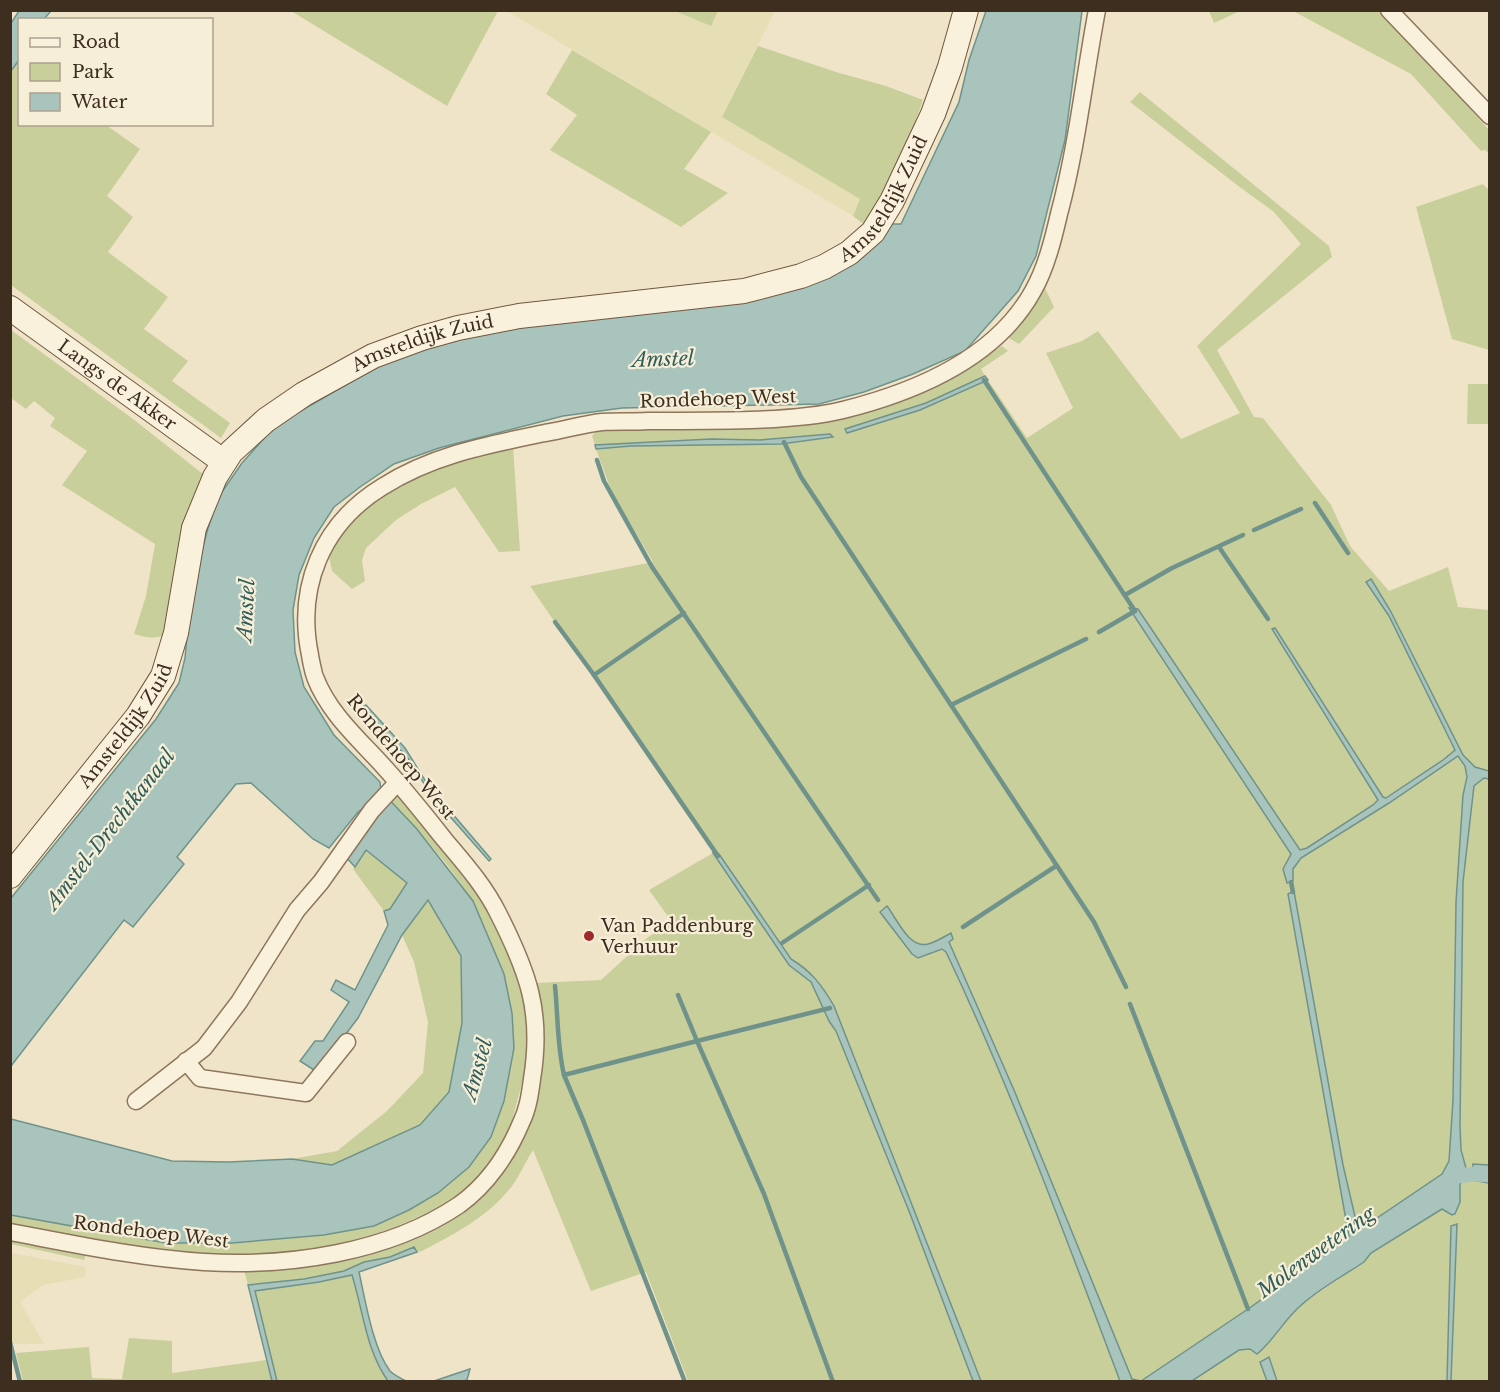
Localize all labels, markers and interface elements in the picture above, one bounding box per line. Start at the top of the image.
legend [18,18,213,126]
text: Road [72,31,120,53]
text: Park [72,61,114,83]
text: Water [71,91,128,113]
street label: Amsteldijk Zuid [835,132,932,268]
street label: Amsteldijk Zuid [347,310,495,377]
street label: Langs de Akker [54,335,181,435]
water label: Amstel [629,346,695,372]
street label: Rondehoep West [639,385,797,413]
water label: Amstel [232,578,260,645]
street label: Amsteldijk Zuid [73,661,177,793]
street label: Rondehoep West [342,690,460,824]
water label: Amstel-Drechtkanaal [38,744,180,916]
place label: Van Paddenburg Verhuur [600,915,753,958]
marker: Van Paddenburg Verhuur [582,929,596,943]
water label: Amstel [456,1035,497,1105]
water label: Molenwetering [1252,1201,1380,1303]
street label: Rondehoep West [72,1212,230,1252]

